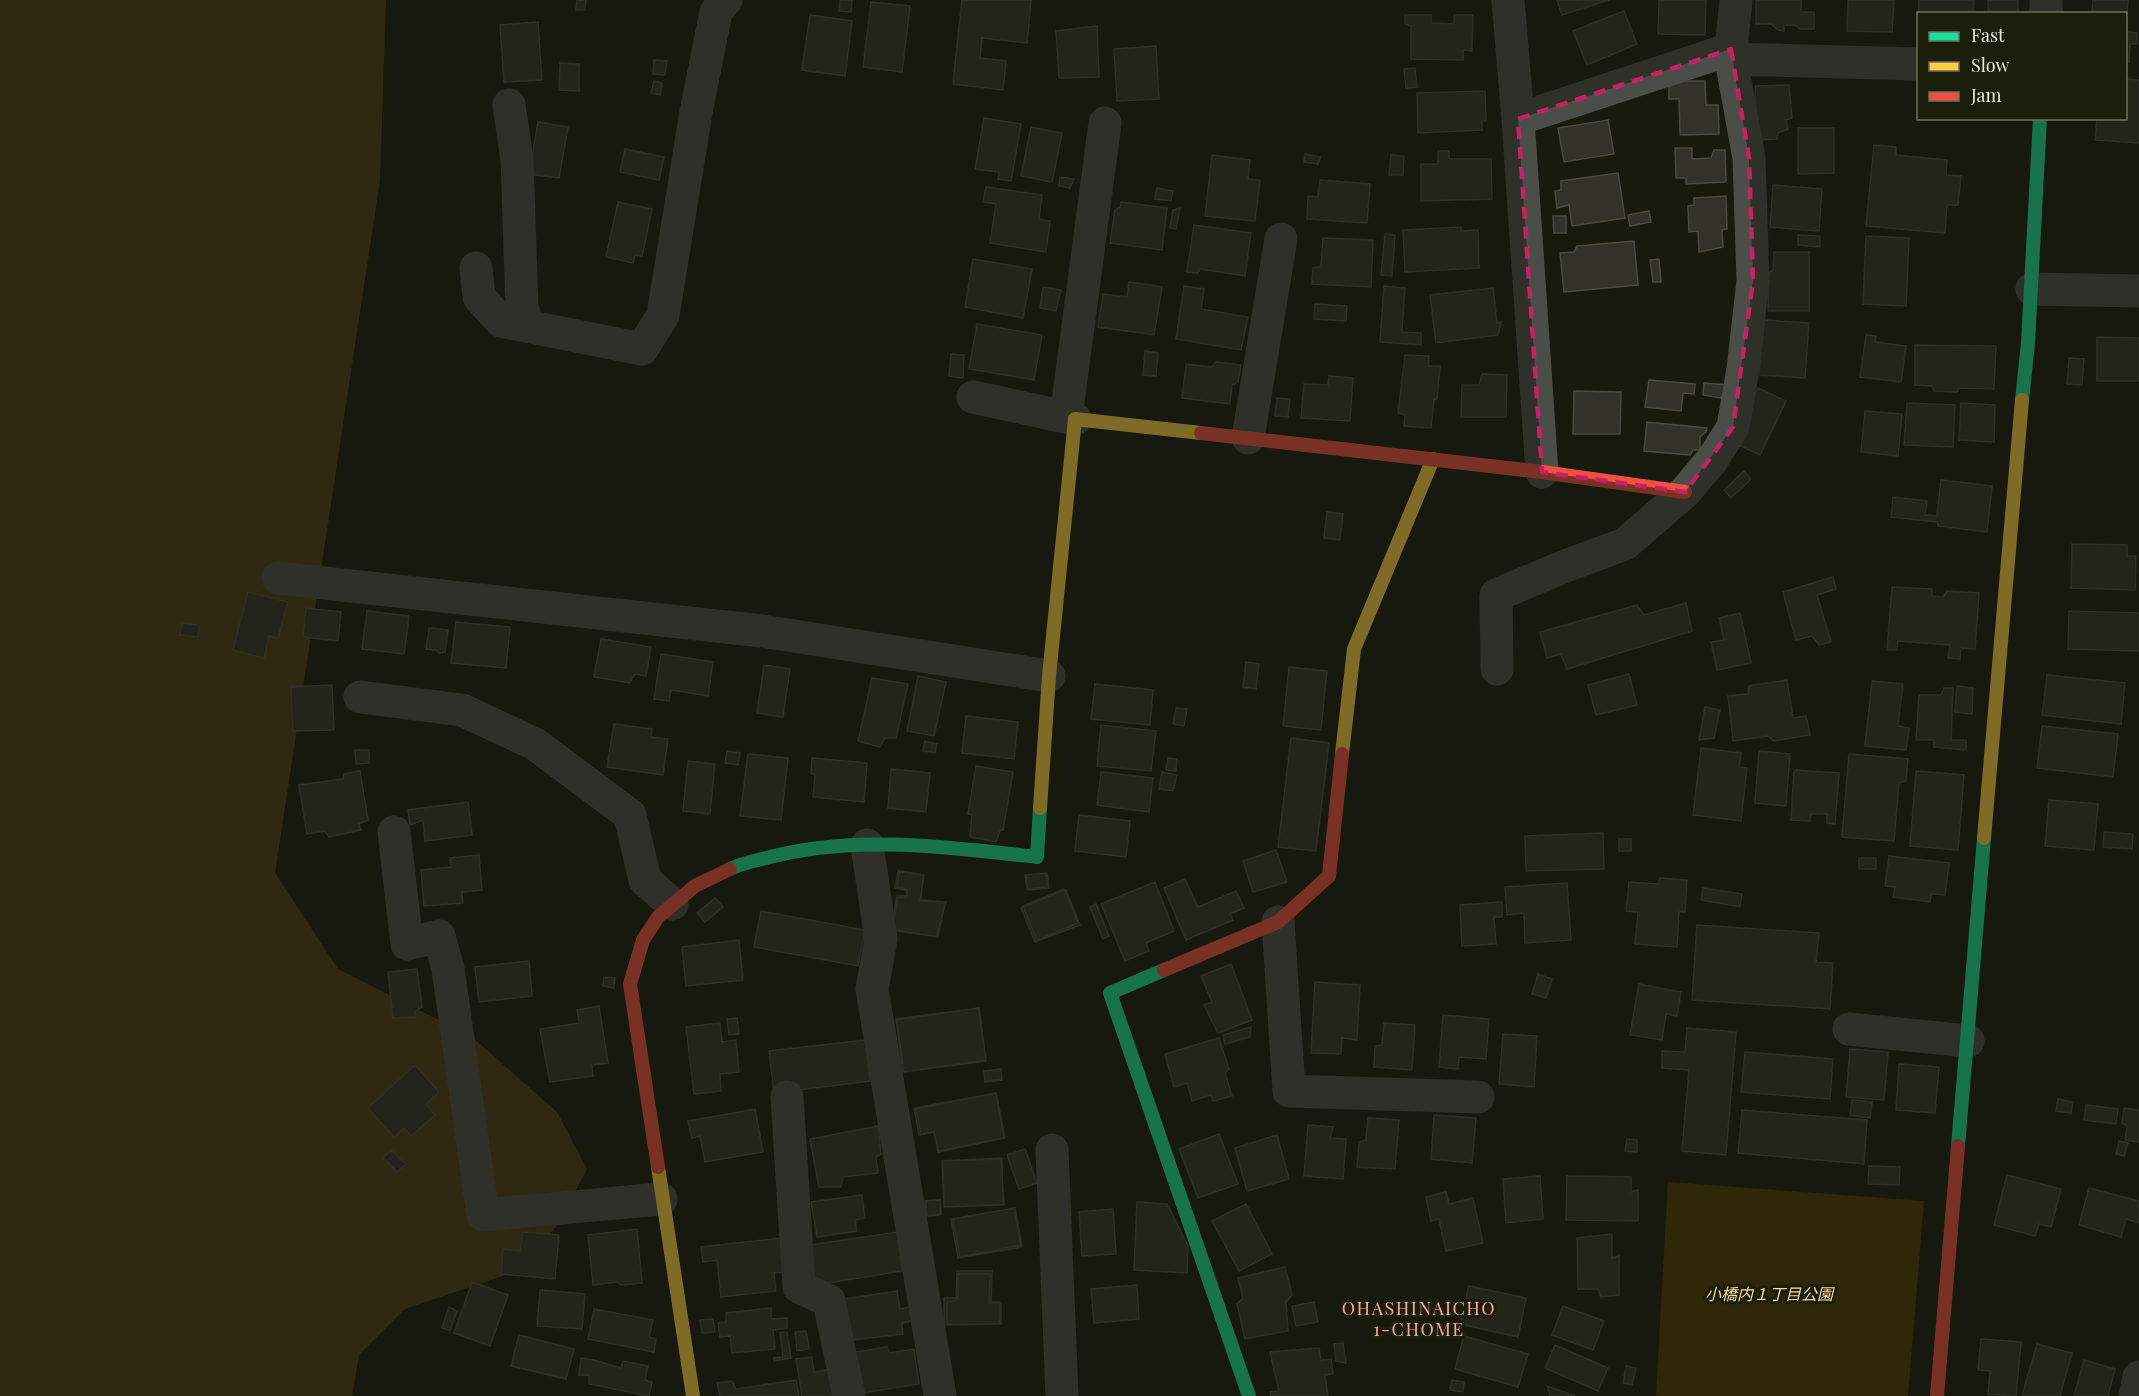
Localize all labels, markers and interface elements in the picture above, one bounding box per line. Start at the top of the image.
legend [1917,12,2127,120]
text: Fast [1971,23,2005,47]
text: Slow [1971,53,2009,77]
text: Jam [1970,83,2001,107]
park label: 小橋内１丁目公園 [1705,1283,1835,1304]
district label: OHASHINAICHO 1-CHOME [1342,1296,1496,1341]

